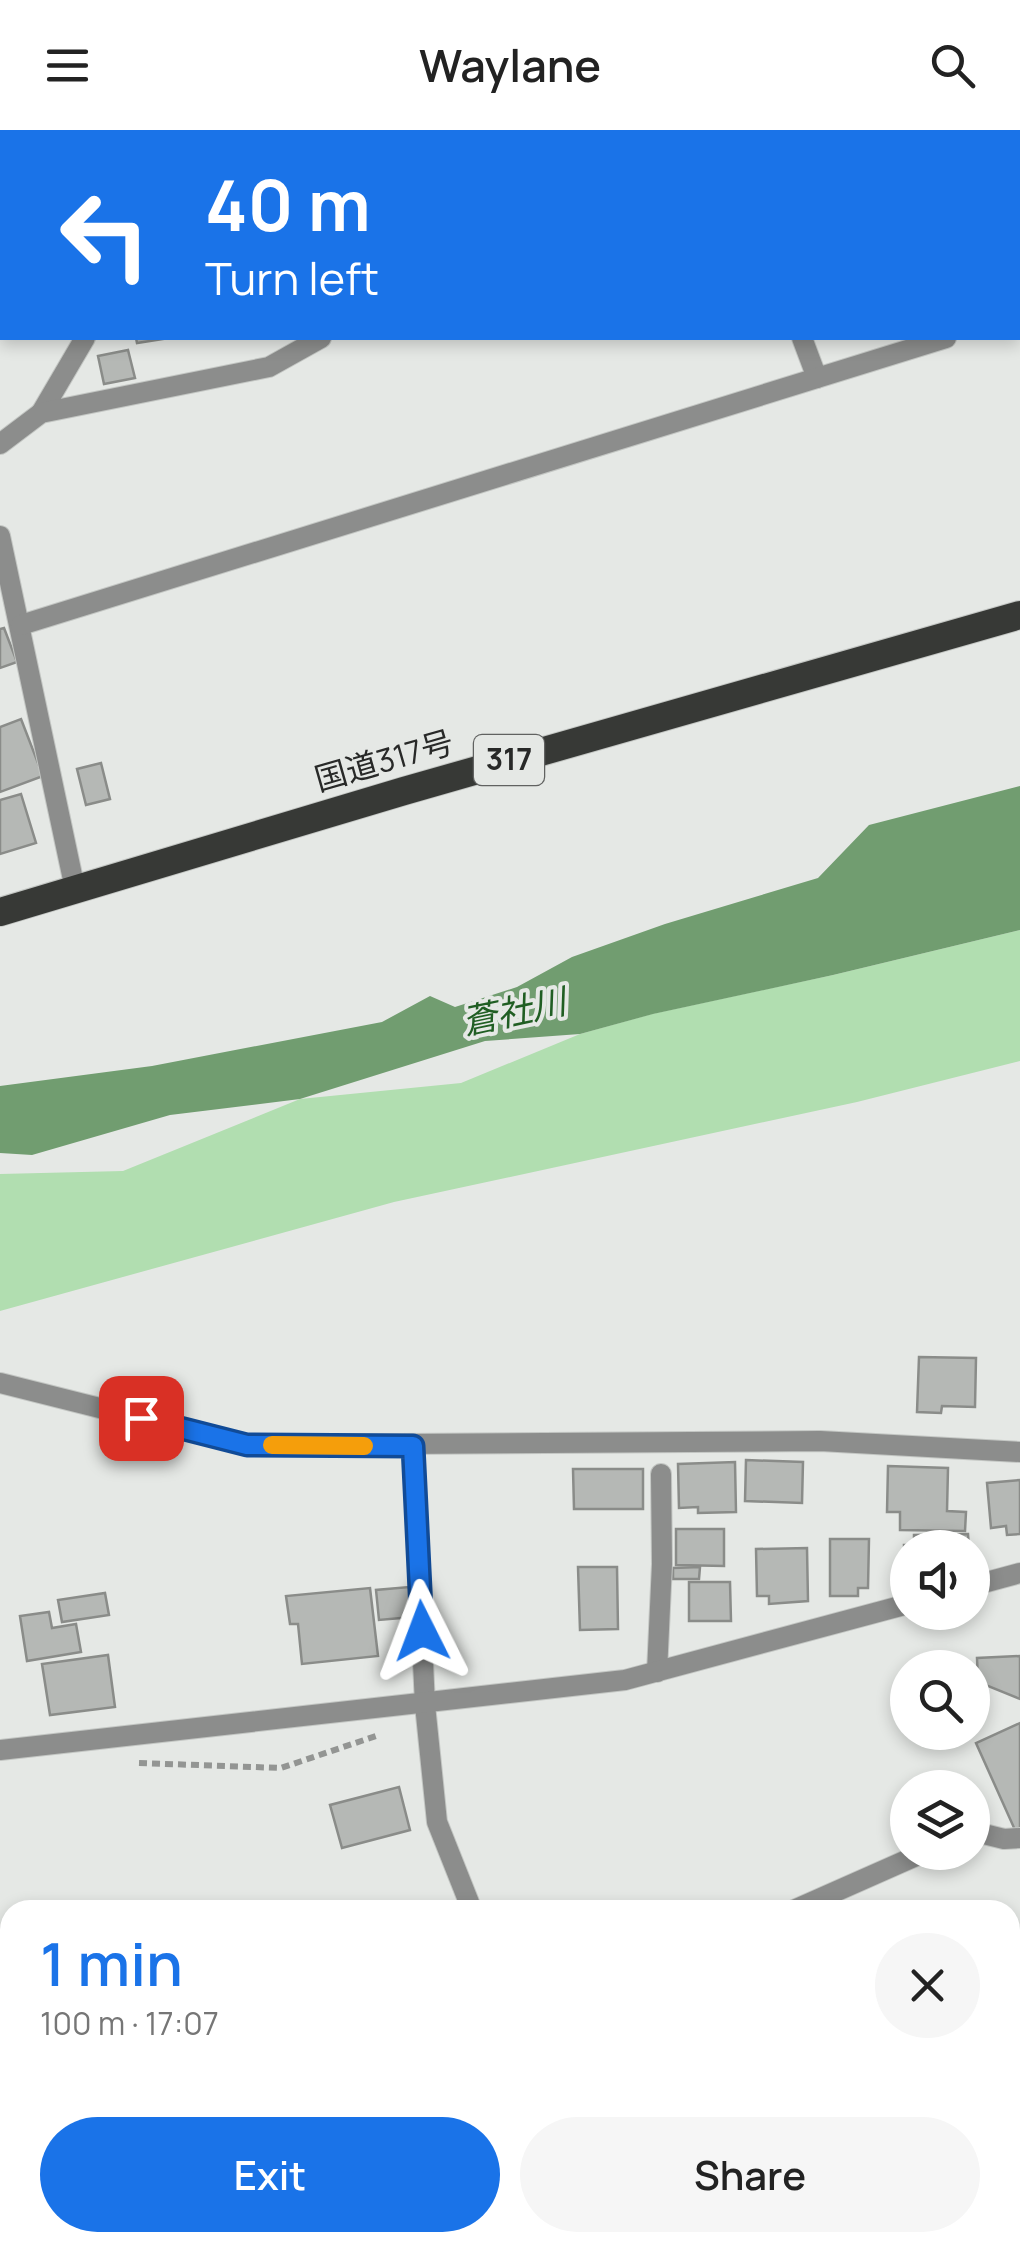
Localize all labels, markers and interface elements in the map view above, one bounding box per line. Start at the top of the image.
text: Waylane [419,34,601,96]
icon: menu [40,38,95,93]
icon: search [925,38,980,93]
text: 40 m [205,156,371,252]
icon: left [40,170,170,300]
text: Turn left [205,247,379,309]
street label: 国道317号 [309,719,458,801]
road number: 317 [474,735,544,785]
water label: 蒼社川 [457,976,574,1045]
pin [99,1376,184,1461]
icon: arrive [114,1391,169,1446]
map controls [890,1530,990,1870]
button: sound [890,1530,990,1630]
position arrow [370,1579,474,1683]
button: search [890,1650,990,1750]
button: layers [890,1770,990,1870]
text: 1 min [40,1922,183,2004]
button: close [875,1933,980,2038]
text: 100 m · 17:07 [40,2001,219,2045]
button: Exit [40,2117,500,2232]
button: Share [520,2117,980,2232]

